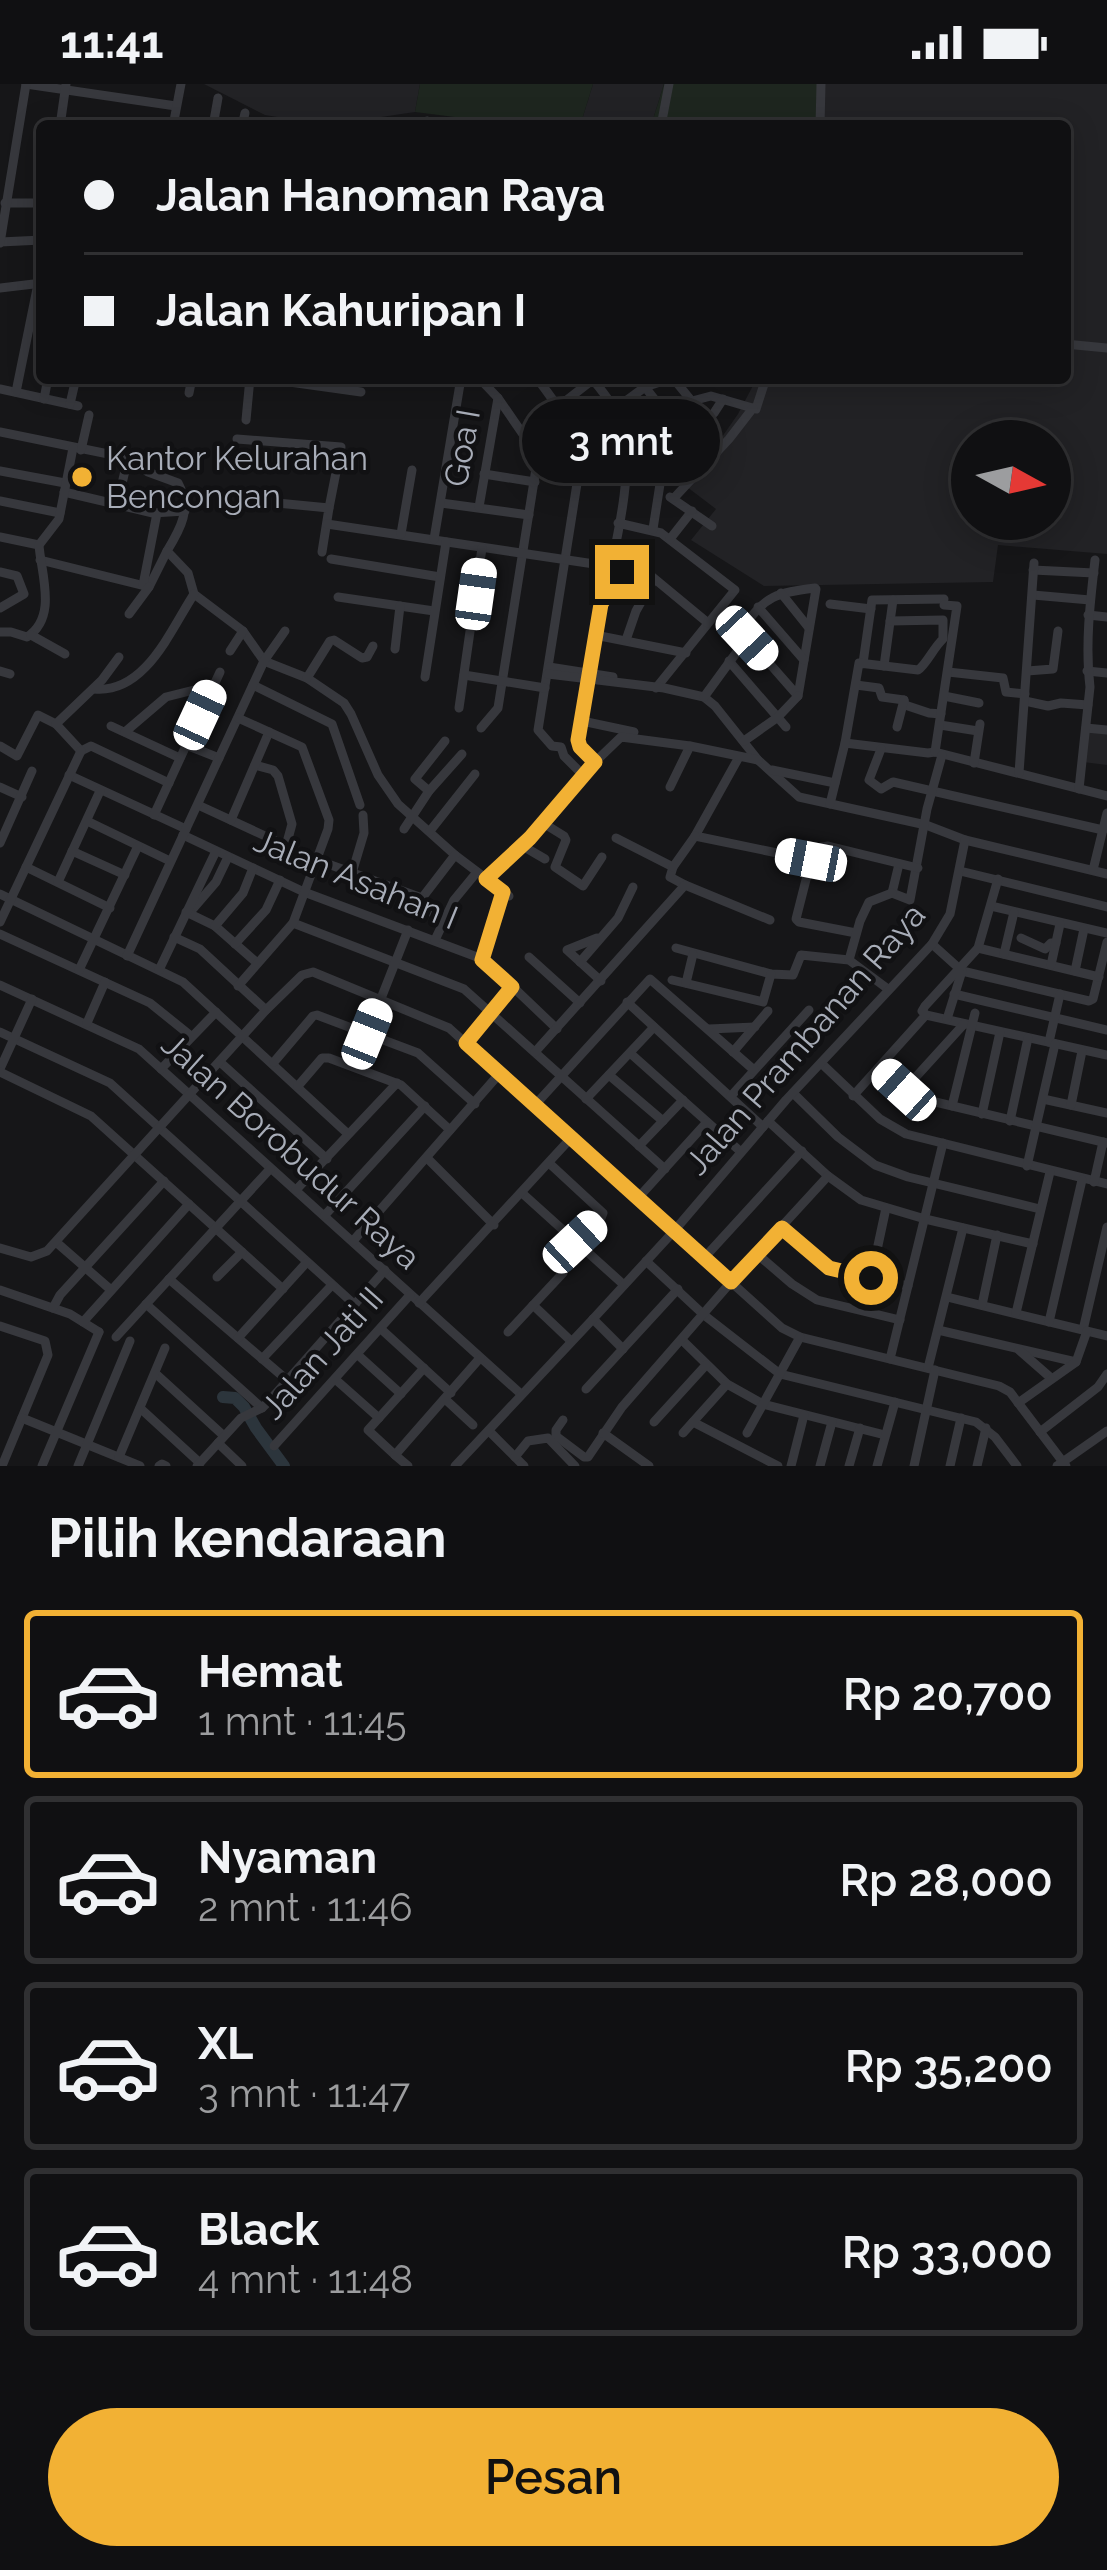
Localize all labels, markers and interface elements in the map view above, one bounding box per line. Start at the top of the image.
text: 11:41 [60,16,164,69]
text: Jalan Hanoman Raya [156,169,605,222]
text: Jalan Kahuripan I [156,284,526,337]
callout: 3 mnt [523,398,721,482]
street label: Goa I [436,406,488,490]
text: 3 mnt [569,418,673,464]
north arrow [951,420,1071,540]
map controls [951,420,1071,540]
place label: Kantor Kelurahan Bencongan [106,439,368,516]
marker: Kantor Kelurahan Bencongan [69,464,95,490]
route end [595,545,649,599]
car [453,556,499,632]
car [709,599,785,677]
car [168,675,232,755]
street label: Jalan Asahan I [248,820,464,938]
car [772,835,850,885]
street label: Jalan Prambanan Raya [677,896,933,1182]
car [337,994,397,1074]
street label: Jalan Borobudur Raya [154,1025,428,1277]
car [865,1053,943,1127]
car [536,1204,614,1280]
route start [844,1251,898,1305]
street label: Jalan Jati II [253,1279,391,1427]
text: Pilih kendaraan [48,1506,447,1570]
icon: car [54,1640,162,1748]
text: Hemat [198,1645,343,1698]
text: Rp 20,700 [843,1668,1053,1721]
text: 1 mnt · 11:45 [198,1698,407,1744]
icon: car [54,1826,162,1934]
text: Nyaman [198,1831,377,1884]
text: Rp 28,000 [840,1854,1053,1907]
text: 2 mnt · 11:46 [198,1884,413,1930]
icon: car [54,2012,162,2120]
text: XL [198,2017,253,2070]
text: Rp 35,200 [845,2040,1053,2093]
text: 3 mnt · 11:47 [198,2070,410,2116]
icon: car [54,2198,162,2306]
text: Black [198,2203,319,2256]
text: Rp 33,000 [842,2226,1053,2279]
text: 4 mnt · 11:48 [198,2256,413,2302]
button: Pesan [48,2408,1059,2546]

